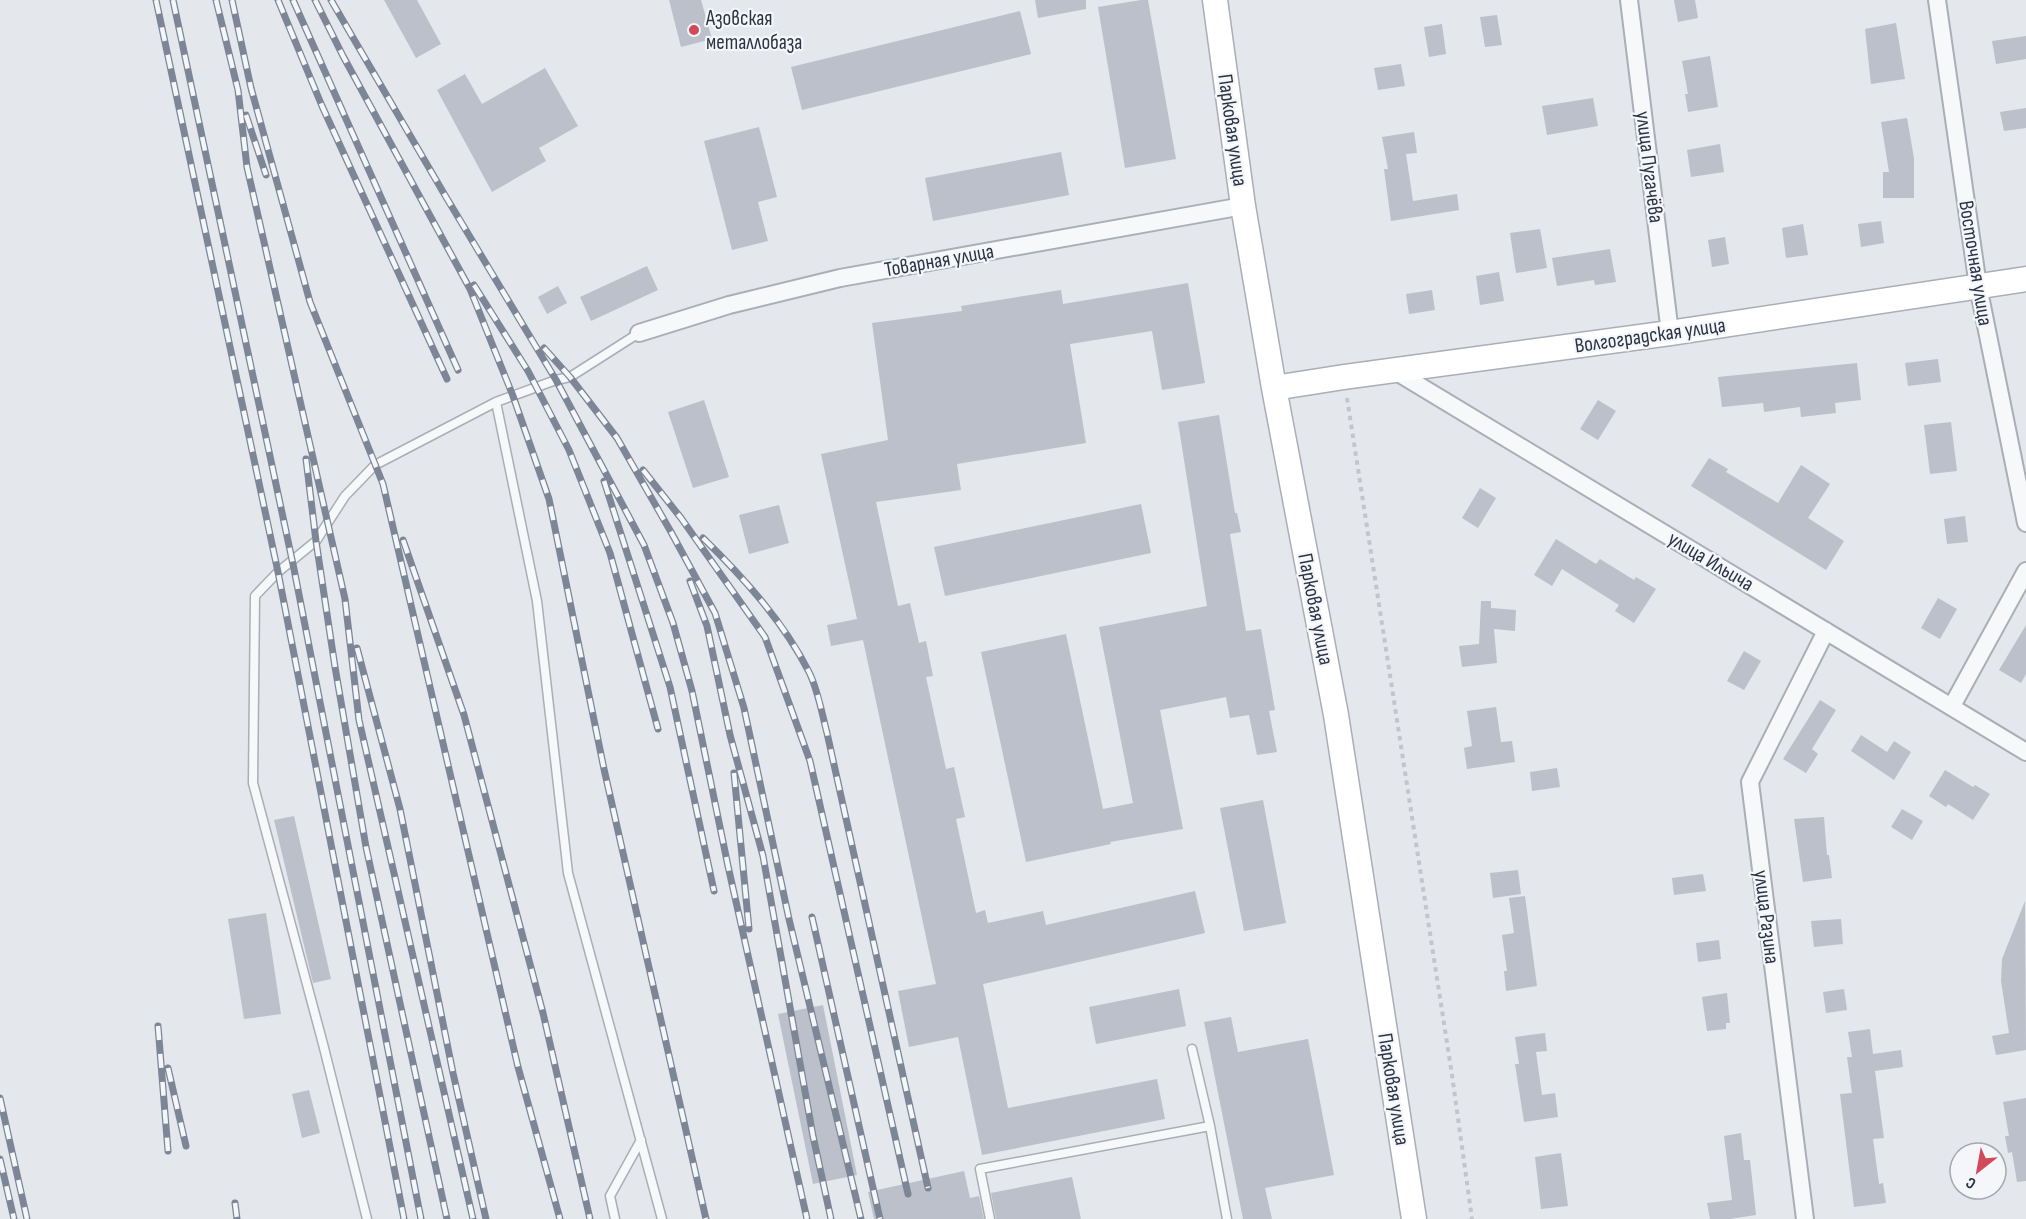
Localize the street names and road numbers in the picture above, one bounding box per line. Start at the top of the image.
street label: Парковая улица [1212,72,1253,188]
street label: улица Пугачёва [1630,110,1669,224]
street label: Восточная улица [1953,199,1998,327]
street label: Товарная улица [882,239,996,282]
street label: Волгоградская улица [1573,313,1727,358]
street label: улица Ильича [1663,526,1758,597]
street label: Парковая улица [1292,551,1339,667]
street label: улица Разина [1748,869,1785,965]
street label: Парковая улица [1372,1031,1415,1147]

